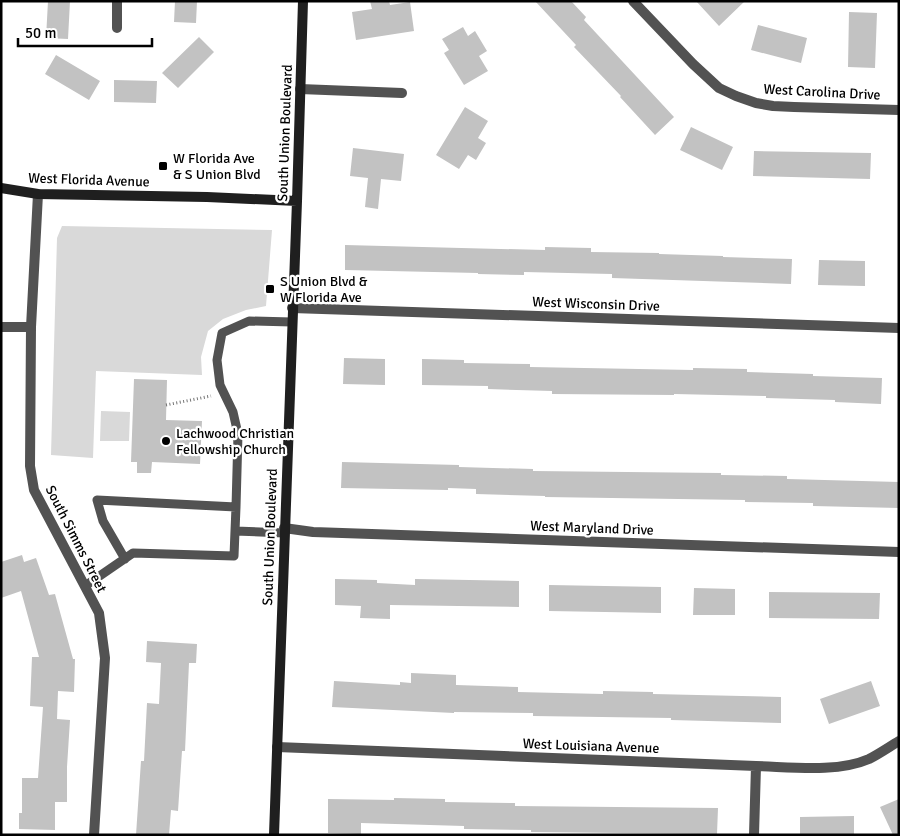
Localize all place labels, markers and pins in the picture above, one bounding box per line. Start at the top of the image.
place label: W Florida Ave & S Union Blvd [173,150,261,183]
marker: W Florida Ave & S Union Blvd [157,160,169,172]
place label: S Union Blvd & W Florida Ave [280,273,368,306]
marker: S Union Blvd & W Florida Ave [264,283,276,295]
place label: Lachwood Christian Fellowship Church [176,425,294,458]
marker: Lachwood Christian Fellowship Church [160,435,172,447]

